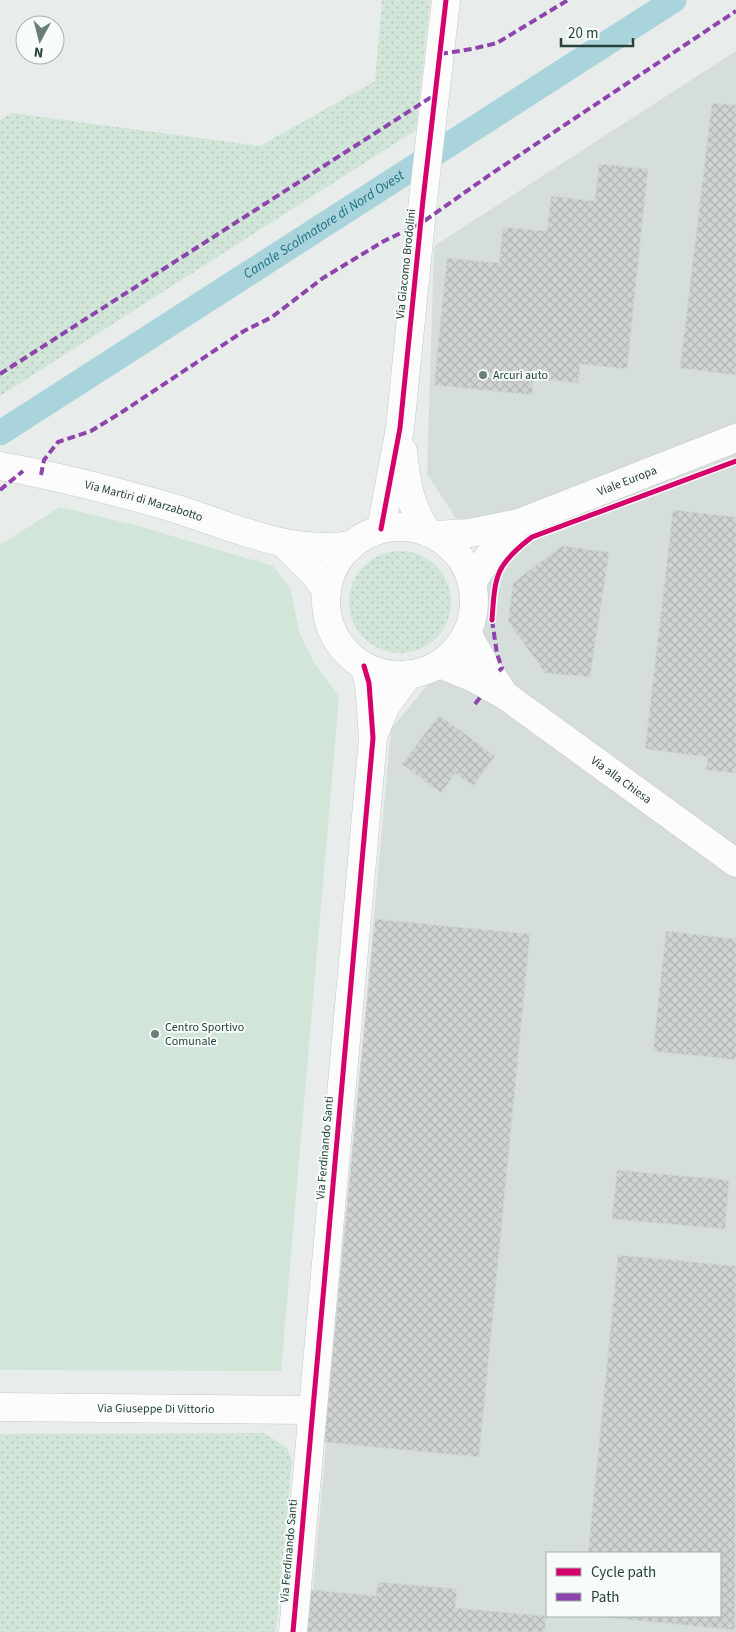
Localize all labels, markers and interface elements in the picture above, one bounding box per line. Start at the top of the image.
north arrow [15,15,65,65]
scale bar [561,15,634,47]
text: 20 m [568,23,598,44]
text: N [33,41,44,62]
water label: Canale Scolmatore di Nord Ovest [239,165,409,284]
street label: Via Giacomo Brodolini [392,208,420,320]
place label: Arcuri auto [493,367,548,384]
marker: Arcuri auto [477,369,489,381]
street label: Viale Europa [595,461,659,500]
street label: Via Martiri di Marzabotto [83,476,205,526]
street label: Via alla Chiesa [587,752,655,808]
place label: Centro Sportivo Comunale [165,1019,244,1050]
marker: Centro Sportivo Comunale [149,1028,161,1040]
street label: Via Ferdinando Santi [312,1096,338,1200]
street label: Via Giuseppe Di Vittorio [97,1399,215,1418]
street label: Via Ferdinando Santi [276,1499,302,1603]
legend [546,1552,721,1617]
text: Cycle path [591,1562,656,1583]
text: Path [591,1587,619,1608]

